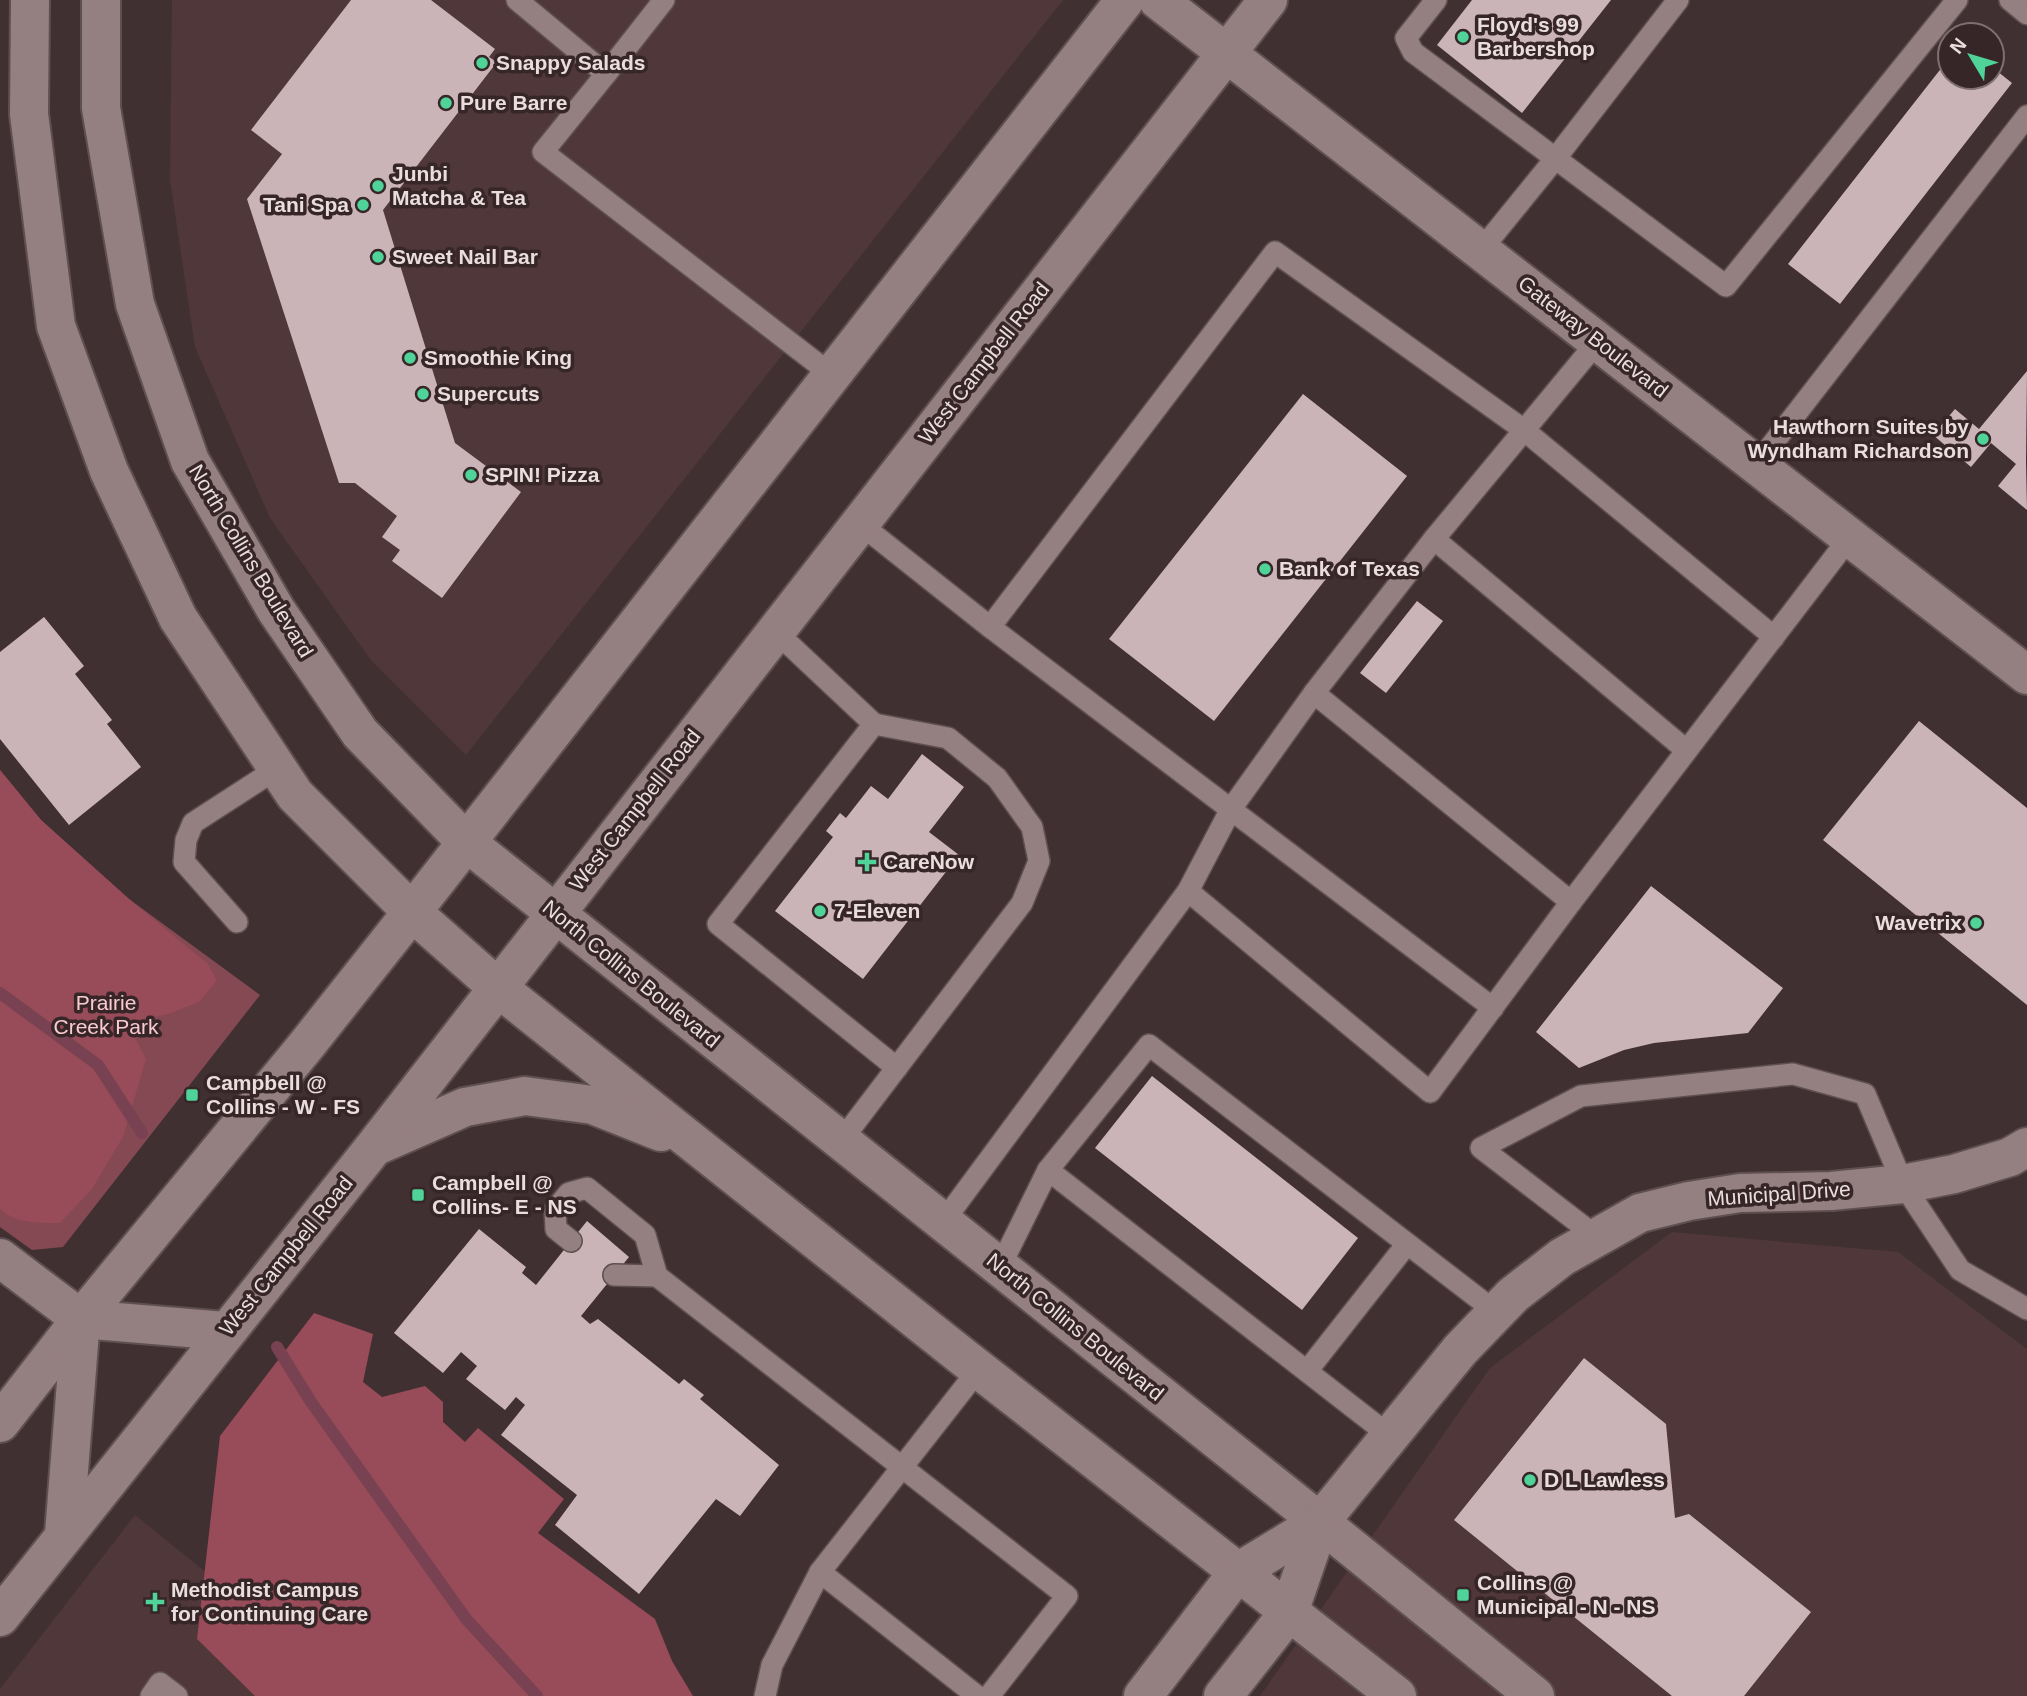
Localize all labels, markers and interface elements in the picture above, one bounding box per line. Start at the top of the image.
place label: Floyd's 99 Barbershop [1477,13,1595,60]
north arrow [1936,21,2006,91]
marker: Floyd's 99 Barbershop [1455,29,1471,45]
text: N [1945,34,1970,58]
place label: Snappy Salads [496,51,645,74]
marker: Snappy Salads [474,55,490,71]
place label: Pure Barre [460,91,567,114]
marker: Pure Barre [438,95,454,111]
place label: Junbi Matcha & Tea [392,162,526,209]
marker: Junbi Matcha & Tea [370,178,386,194]
place label: Tani Spa [263,193,349,216]
marker: Tani Spa [355,197,371,213]
place label: Sweet Nail Bar [392,245,538,268]
marker: Sweet Nail Bar [370,249,386,265]
street label: Gateway Boulevard [1514,271,1673,402]
street label: West Campbell Road [914,278,1054,448]
place label: Smoothie King [424,346,572,369]
marker: Smoothie King [402,350,418,366]
place label: Supercuts [437,382,540,405]
marker: Supercuts [415,386,431,402]
place label: Hawthorn Suites by Wyndham Richardson [1748,415,1969,462]
marker: Hawthorn Suites by Wyndham Richardson [1975,431,1991,447]
street label: North Collins Boulevard [185,460,318,661]
place label: SPIN! Pizza [485,463,600,486]
marker: SPIN! Pizza [463,467,479,483]
place label: Bank of Texas [1279,557,1420,580]
marker: Bank of Texas [1257,561,1273,577]
street label: West Campbell Road [565,725,705,895]
place label: CareNow [883,850,975,873]
marker: CareNow [857,852,877,872]
street label: North Collins Boulevard [538,895,724,1052]
place label: 7-Eleven [834,899,920,922]
marker: 7-Eleven [812,903,828,919]
place label: Wavetrix [1875,911,1962,934]
marker: Wavetrix [1968,915,1984,931]
park label: Prairie Creek Park [53,991,159,1038]
place label: Campbell @ Collins - W - FS [206,1071,360,1118]
marker: Campbell @ Collins - W - FS [184,1087,200,1103]
street label: West Campbell Road [214,1171,357,1340]
place label: Campbell @ Collins- E - NS [432,1171,577,1218]
street label: Municipal Drive [1707,1177,1851,1210]
marker: Campbell @ Collins- E - NS [410,1187,426,1203]
street label: North Collins Boulevard [982,1248,1168,1405]
place label: D L Lawless [1544,1468,1665,1491]
marker: D L Lawless [1522,1472,1538,1488]
place label: Collins @ Municipal - N - NS [1477,1571,1656,1618]
place label: Methodist Campus for Continuing Care [171,1578,368,1625]
marker: Collins @ Municipal - N - NS [1455,1587,1471,1603]
marker: Methodist Campus for Continuing Care [145,1592,165,1612]

